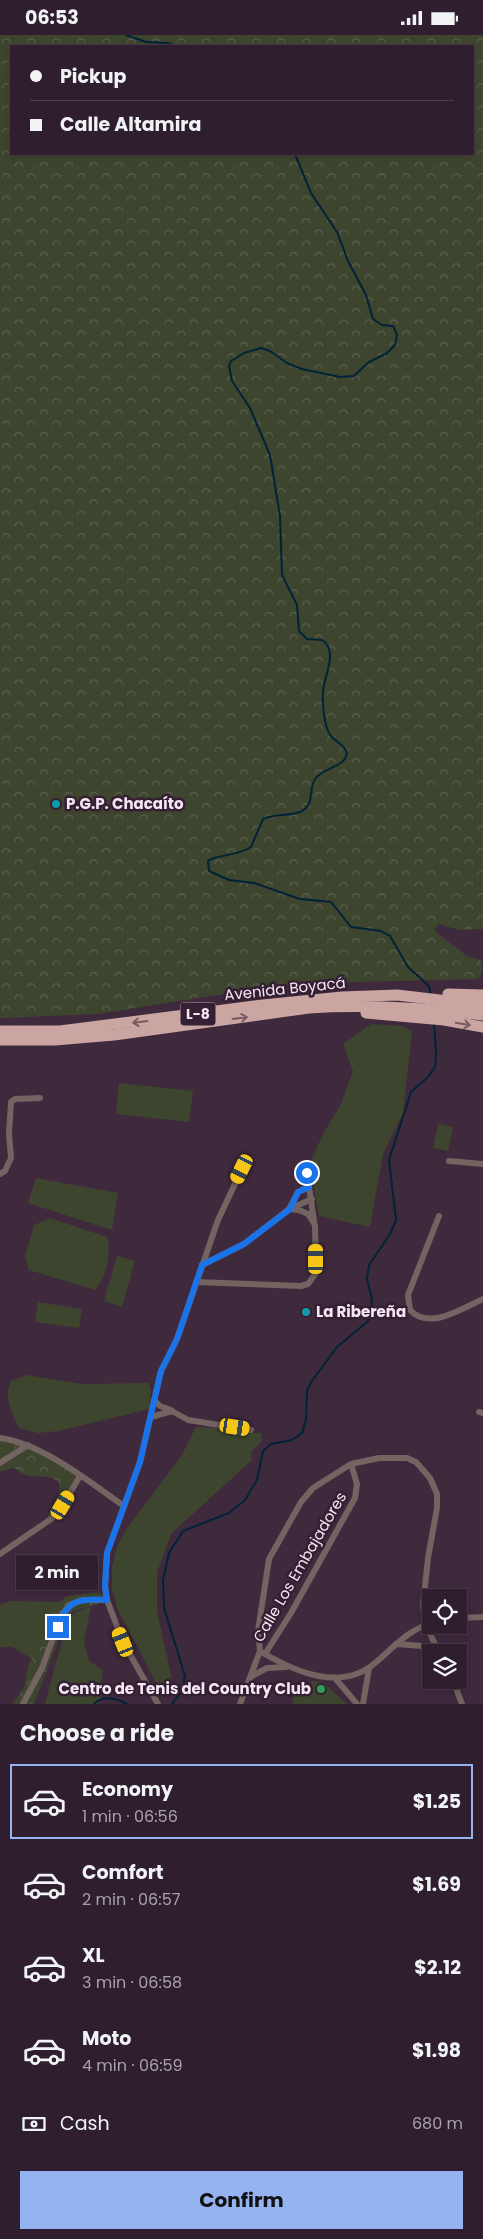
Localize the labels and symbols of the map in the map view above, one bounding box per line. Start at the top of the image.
place label: P.G.P. Chacaíto [66,793,184,814]
marker: P.G.P. Chacaíto [50,798,62,810]
street label: Avenida Boyacá [223,972,347,1005]
road number: L-8 [180,1003,216,1026]
one-way arrow [232,1013,248,1023]
one-way arrow [132,1017,148,1027]
one-way arrow [455,1019,471,1029]
car [228,1152,255,1186]
route start [296,1162,318,1184]
car [308,1244,323,1274]
place label: La Ribereña [316,1301,406,1322]
marker: La Ribereña [300,1306,312,1318]
car [219,1417,250,1437]
car [48,1488,77,1522]
street label: Calle Los Embajadores [248,1488,351,1646]
callout: 2 min [17,1555,99,1589]
route end [47,1616,69,1638]
car [110,1625,135,1659]
place label: Centro de Tenis del Country Club [59,1678,311,1699]
marker: Centro de Tenis del Country Club [315,1683,327,1695]

